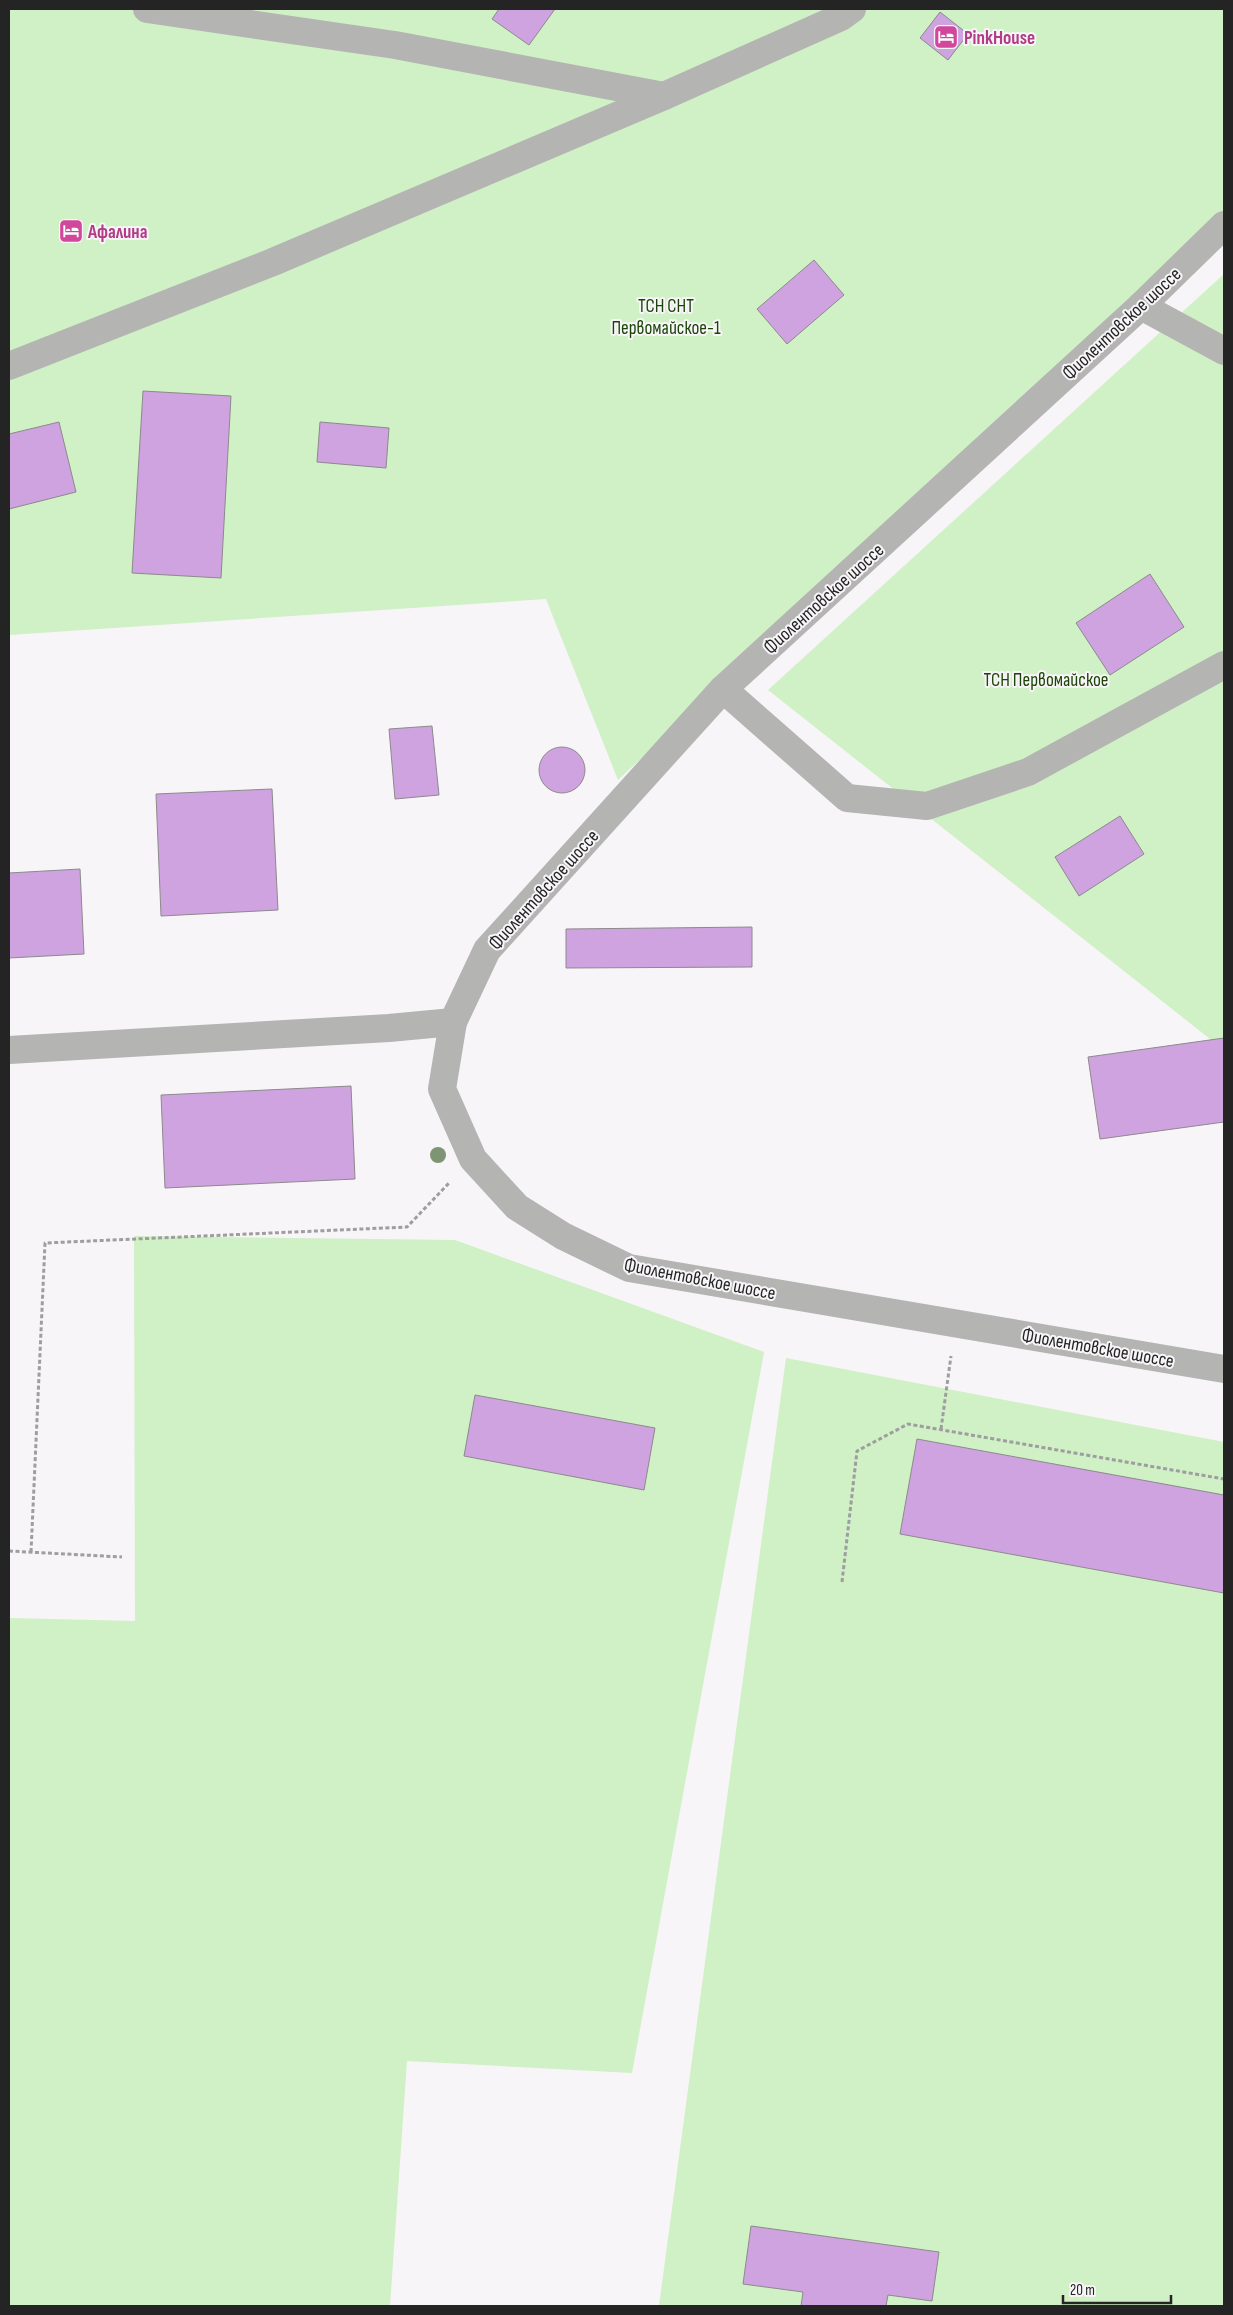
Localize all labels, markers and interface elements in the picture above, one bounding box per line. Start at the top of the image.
hotel icon: PinkHouse [933,24,959,50]
place label: PinkHouse [964,27,1035,50]
hotel icon: Афалина [58,218,84,244]
place label: Афалина [87,221,147,244]
street label: Фиолентовское шоссе [1058,263,1186,385]
park label: ТСН СНТ Первомайское-1 [611,295,721,340]
street label: Фиолентовское шоссе [759,539,889,659]
park label: ТСН Первомайское [984,669,1108,692]
street label: Фиолентовское шоссе [484,825,604,955]
street label: Фиолентовское шоссе [622,1254,777,1305]
street label: Фиолентовское шоссе [1020,1324,1176,1373]
scale bar [1063,2272,1170,2304]
text: 20 m [1070,2281,1095,2300]

